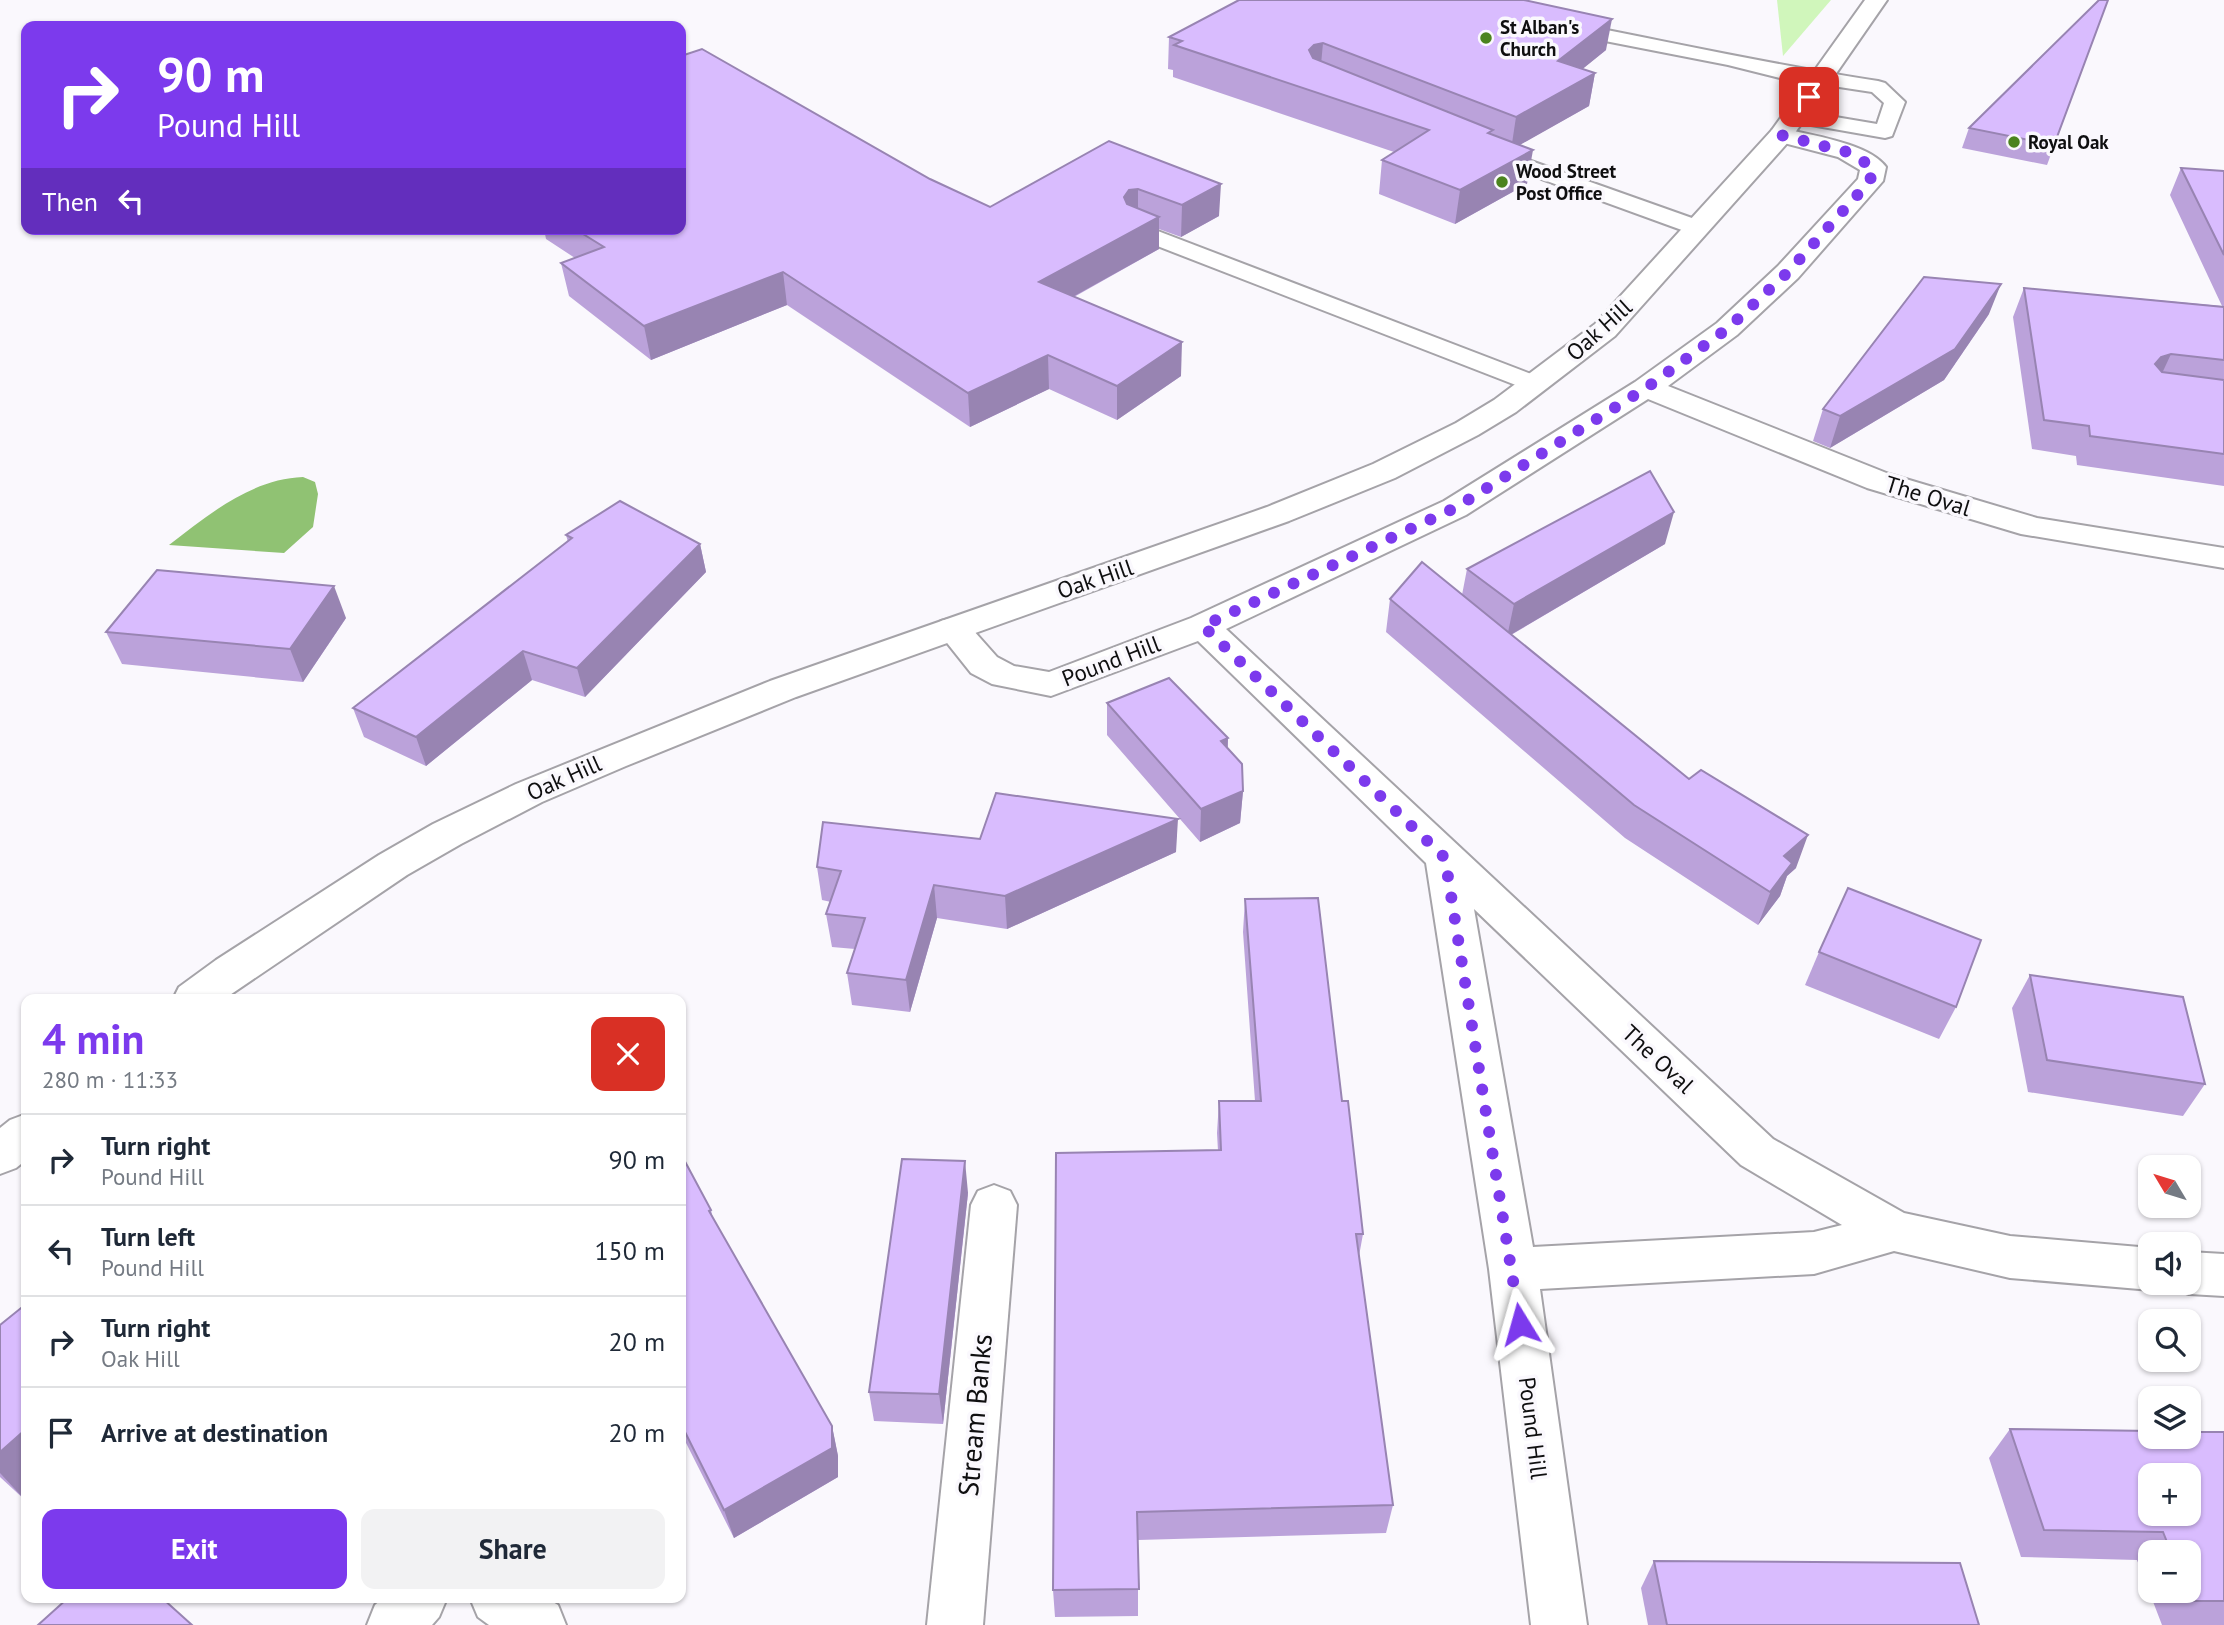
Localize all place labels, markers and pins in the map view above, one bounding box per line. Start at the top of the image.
place label: St Alban's Church [1500,15,1579,61]
marker: St Alban's Church [1478,30,1494,46]
pin [1779,67,1839,127]
place label: Royal Oak [2028,130,2109,154]
marker: Royal Oak [2006,134,2022,150]
place label: Wood Street Post Office [1516,159,1616,205]
marker: Wood Street Post Office [1494,174,1510,190]

